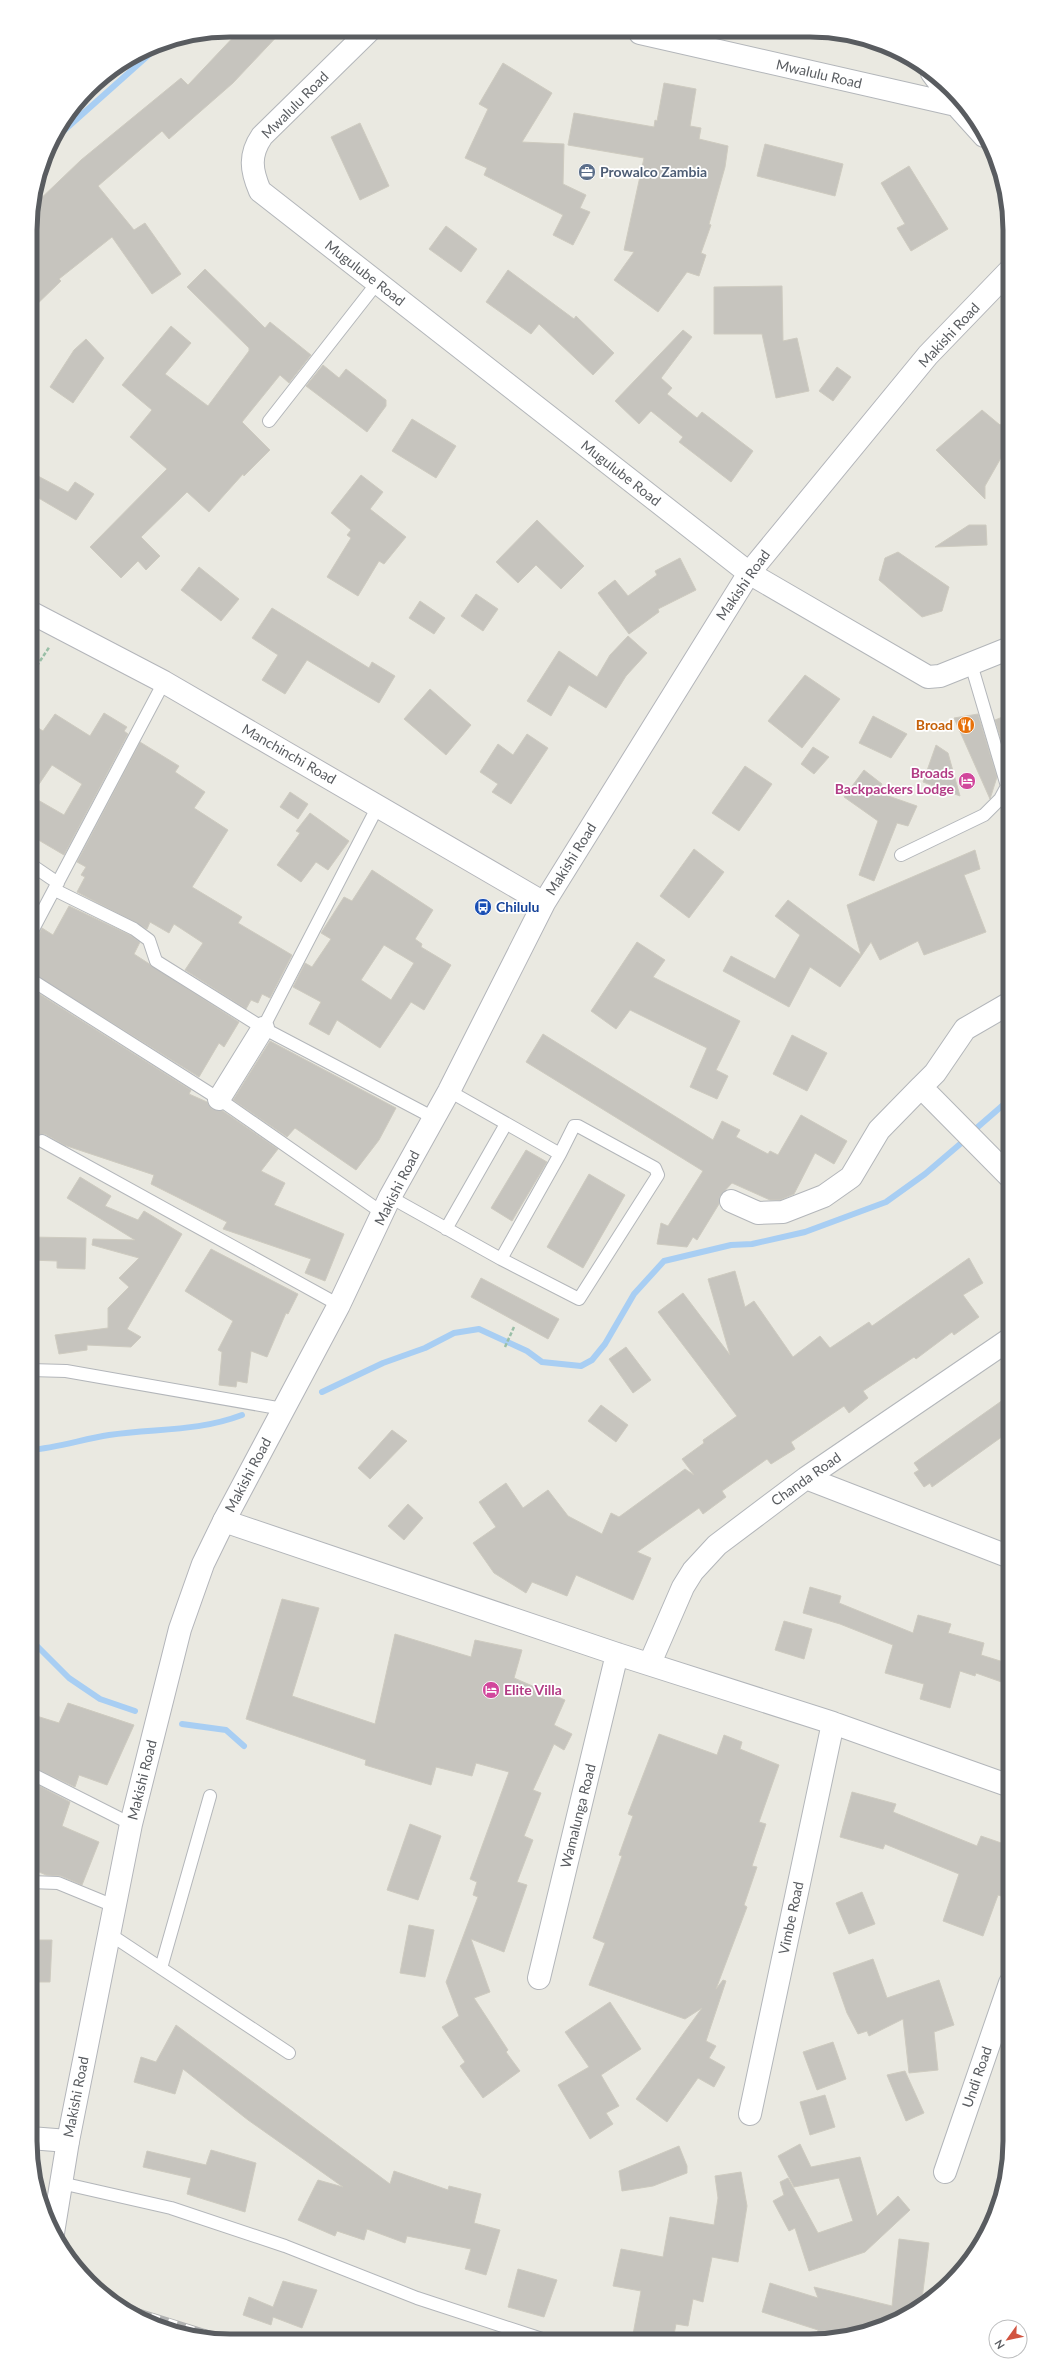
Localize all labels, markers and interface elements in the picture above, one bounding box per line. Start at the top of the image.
street label: Mwalulu Road [775,55,864,92]
street label: Mwalulu Road [258,68,332,142]
office icon: Prowalco Zambia [577,162,597,182]
place label: Prowalco Zambia [600,163,707,180]
street label: Mugulube Road [322,236,409,309]
street label: Makishi Road [914,299,983,370]
street label: Mugulube Road [578,436,665,509]
street label: Makishi Road [712,546,773,623]
restaurant icon: Broad [956,715,976,735]
place label: Broad [916,716,953,733]
street label: Manchinchi Road [239,720,339,787]
place label: Broads Backpackers Lodge [835,764,955,797]
hotel icon: Broads Backpackers Lodge [957,771,977,791]
street label: Makishi Road [542,819,600,898]
bus stop icon: Chilulu [473,897,493,917]
place label: Chilulu [496,898,540,915]
street label: Makishi Road [370,1147,423,1228]
street label: Makishi Road [221,1435,274,1515]
street label: Chanda Road [768,1448,844,1509]
hotel icon: Elite Villa [481,1680,501,1700]
place label: Elite Villa [504,1681,562,1698]
street label: Makishi Road [123,1738,160,1822]
street label: Wamalunga Road [556,1762,599,1870]
street label: Vimbe Road [774,1880,807,1956]
street label: Undi Road [958,2044,995,2110]
street label: Makishi Road [59,2055,92,2139]
north arrow [988,2319,1028,2359]
text: N [991,2338,1007,2352]

